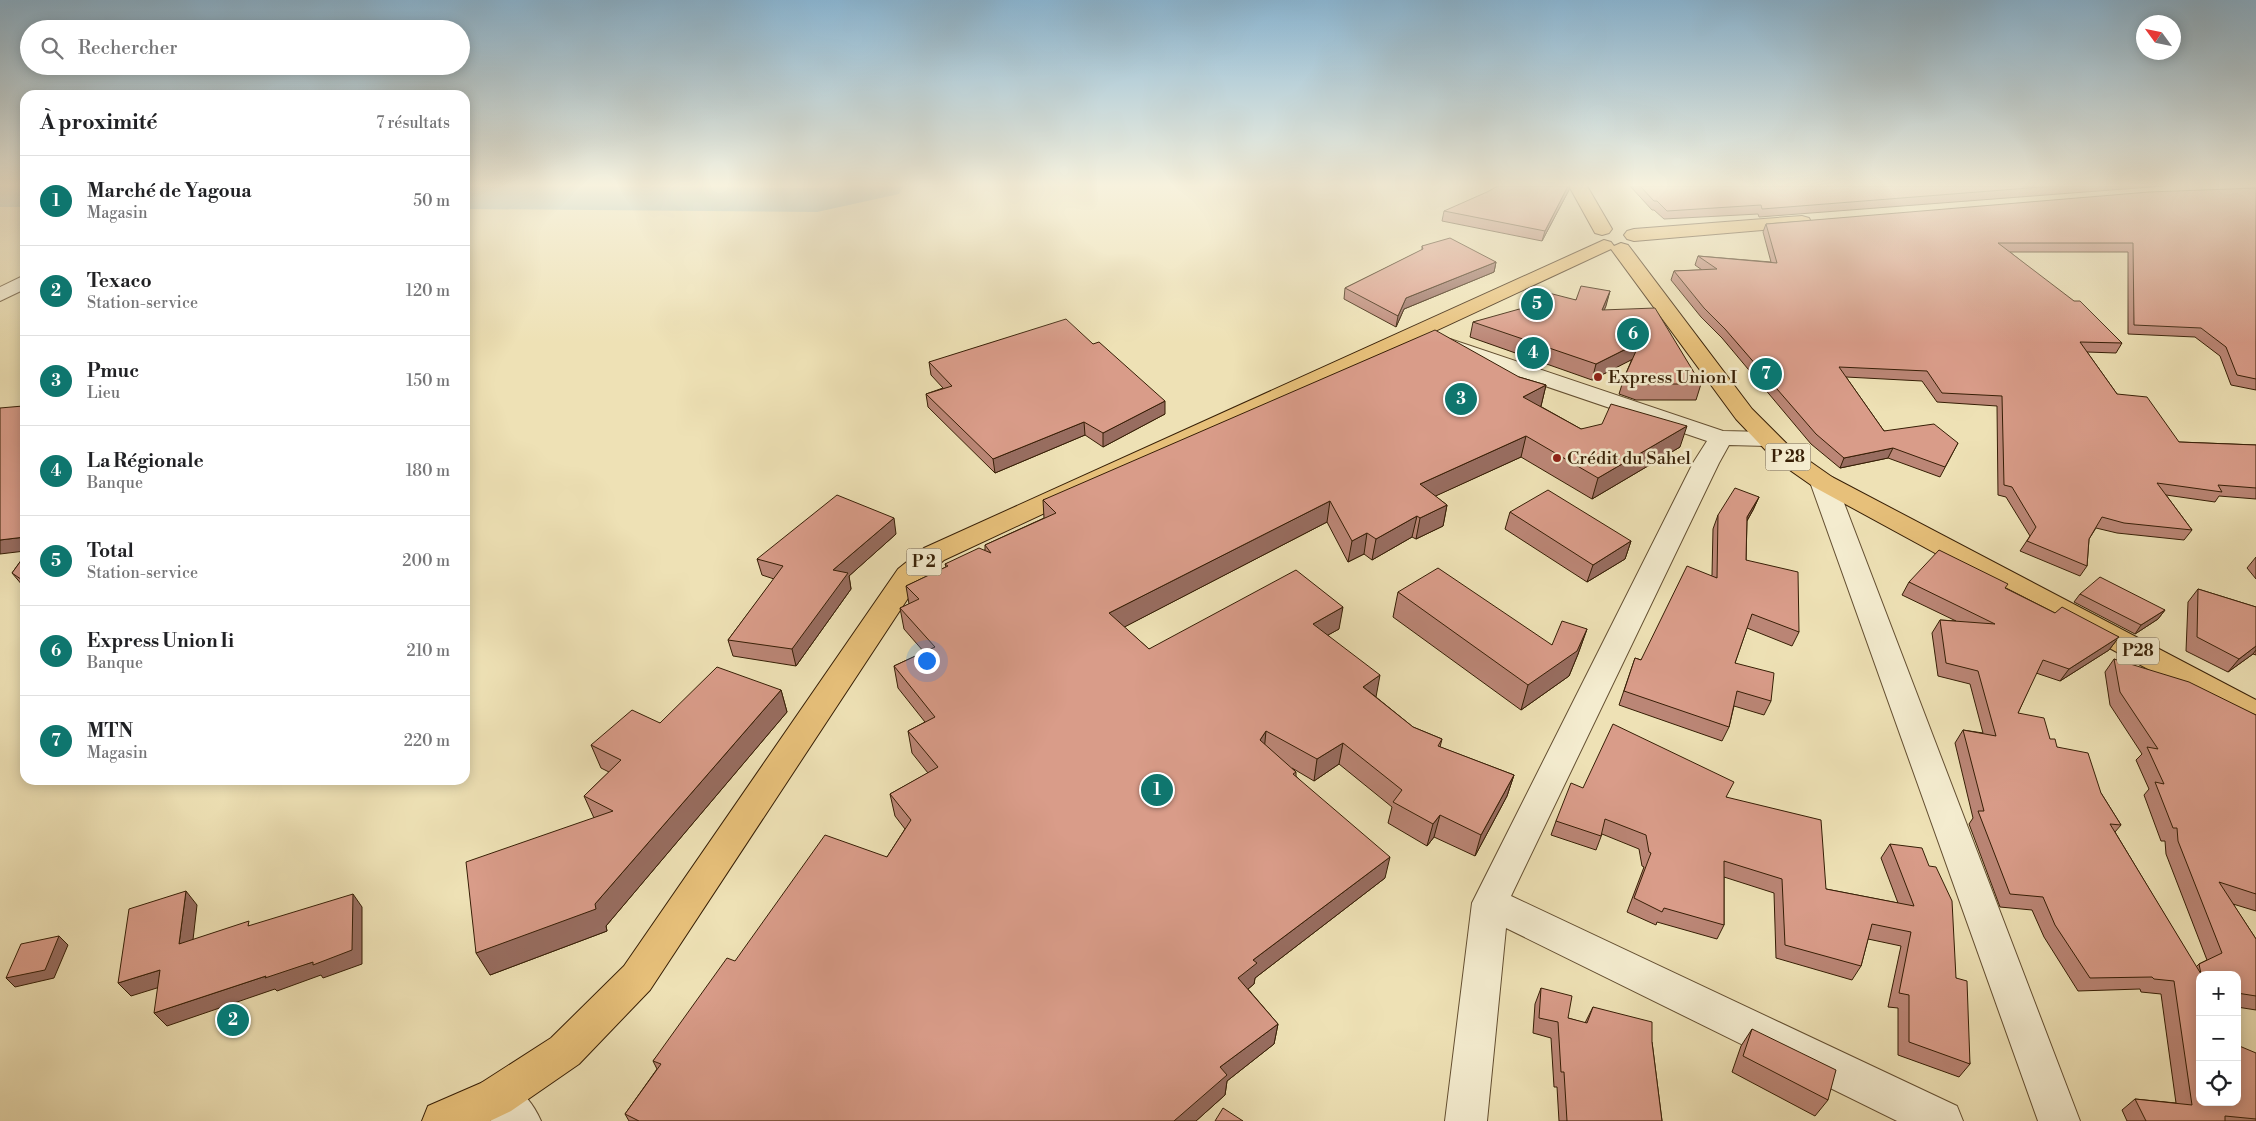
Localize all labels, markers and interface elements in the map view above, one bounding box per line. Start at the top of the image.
north arrow [2136,15,2181,60]
search box [20,20,470,75]
icon: search [38,34,66,62]
text: Rechercher [78,36,177,60]
text: À proximité [40,110,157,136]
text: 7 résultats [376,113,450,133]
text: Marché de Yagoua [87,179,252,203]
text: 1 [52,191,60,211]
text: 50 m [413,191,450,211]
text: Magasin [87,203,147,223]
text: Texaco [87,269,152,293]
text: 2 [51,281,61,301]
text: 120 m [406,281,450,301]
pin: 5 [1521,285,1553,323]
text: Station-service [87,293,198,313]
pin: 6 [1617,315,1649,353]
pin: 4 [1517,334,1549,372]
pin: 7 [1750,355,1782,393]
text: Pmuc [87,359,139,383]
place label: Express Union I [1608,366,1737,389]
text: 3 [51,371,61,391]
text: 150 m [406,371,450,391]
marker: Express Union I [1592,371,1604,383]
pin: 3 [1445,380,1477,418]
text: Lieu [87,383,120,403]
road number: P 28 [1766,444,1810,471]
place label: Crédit du Sahel [1567,447,1692,470]
text: La Régionale [87,449,204,473]
marker: Crédit du Sahel [1551,452,1563,464]
text: 4 [51,461,61,481]
text: 180 m [406,461,450,481]
text: Banque [87,473,143,493]
text: Total [87,539,134,563]
road number: P 2 [906,548,942,576]
text: 5 [51,551,61,571]
text: 200 m [402,551,450,571]
text: Station-service [87,563,198,583]
text: Express Union Ii [87,629,234,653]
road number: P28 [2117,637,2159,664]
text: 6 [51,641,61,661]
text: 210 m [406,641,450,661]
your location [914,648,940,674]
text: Banque [87,653,143,673]
text: MTN [87,719,133,743]
text: 7 [51,731,61,751]
text: 220 m [404,731,450,751]
text: Magasin [87,743,147,763]
pin: 1 [1141,771,1173,809]
map controls [2196,971,2241,1106]
button: + [2196,971,2241,1016]
pin: 2 [217,1001,249,1039]
button: − [2196,1016,2241,1061]
button: locate [2196,1061,2241,1106]

